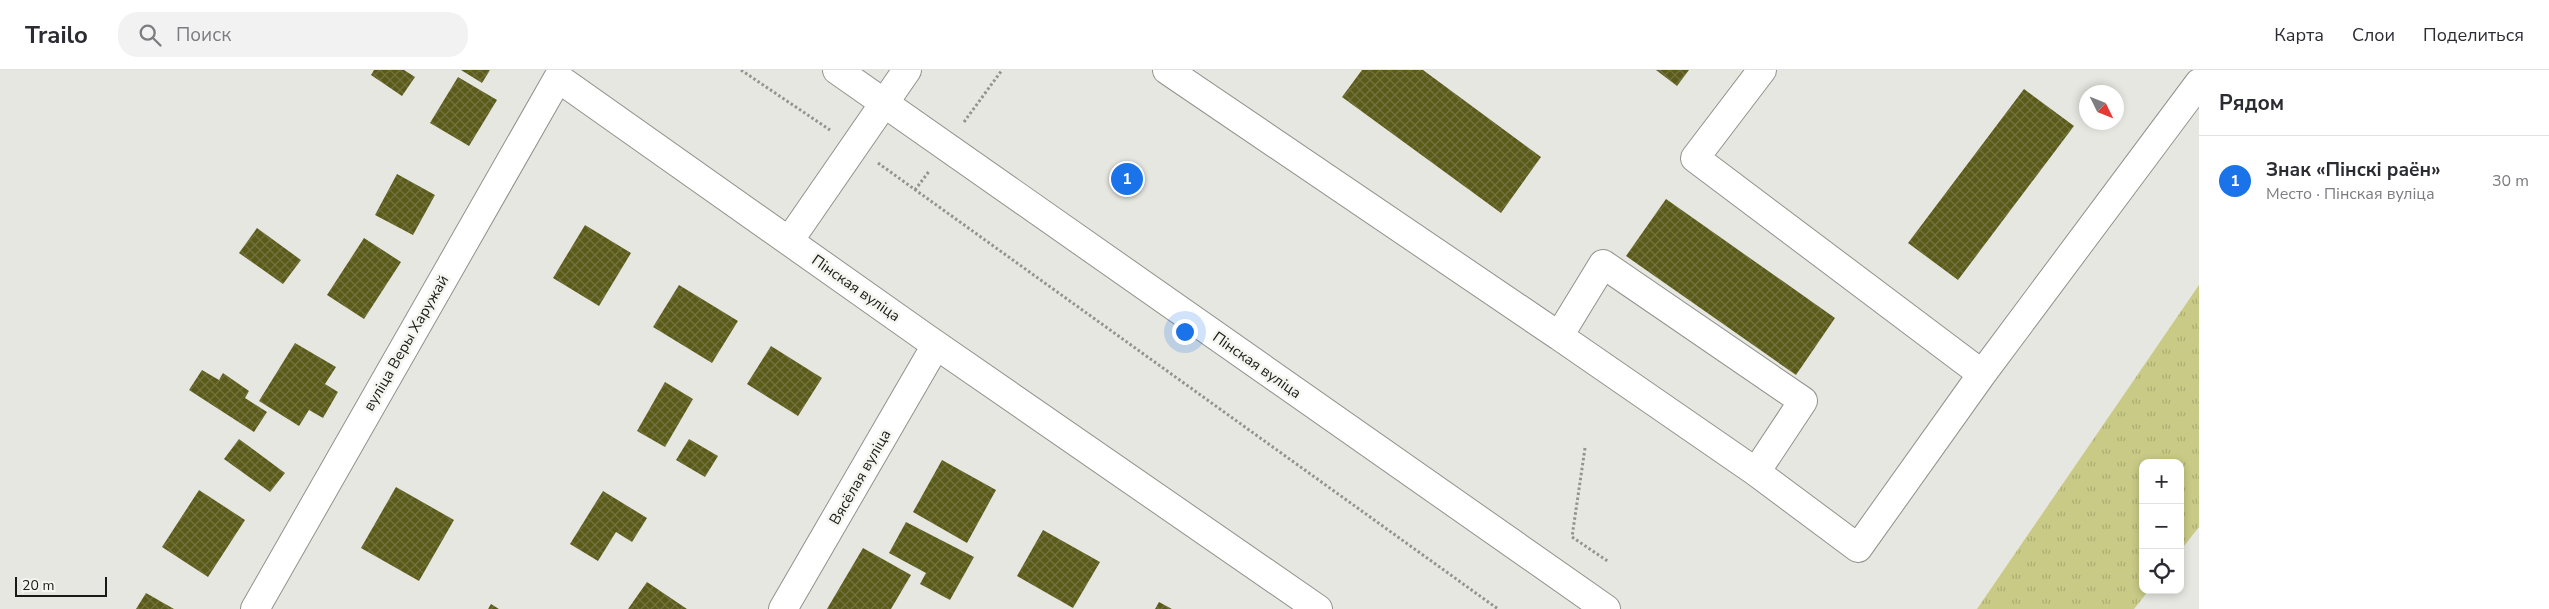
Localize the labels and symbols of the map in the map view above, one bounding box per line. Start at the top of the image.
north arrow [2079,85,2124,130]
pin: 1 [1111,160,1143,198]
street label: Пінская вуліца [808,250,904,326]
street label: вуліца Веры Харужай [359,271,453,415]
your location [1172,319,1198,345]
street label: Пінская вуліца [1209,327,1305,403]
street label: Вясёлая вуліца [825,426,895,528]
scale bar [15,574,108,597]

